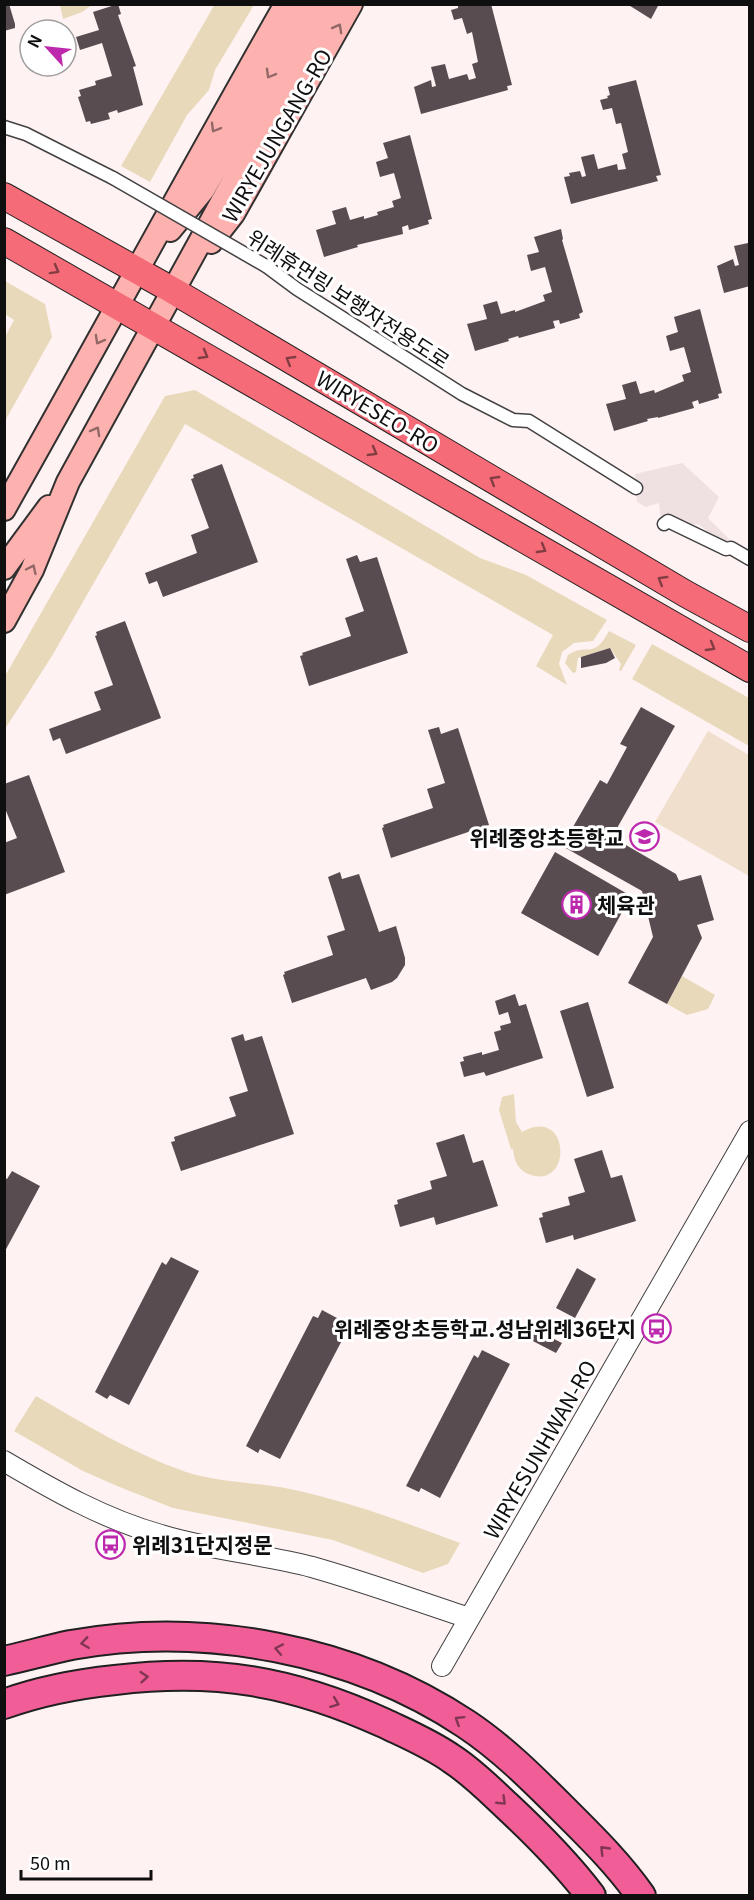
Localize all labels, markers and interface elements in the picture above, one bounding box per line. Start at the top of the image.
north arrow [18,18,78,78]
one-way arrow [330,24,342,34]
text: N [20,30,47,52]
street label: WIRYEJUNGANG-RO [214,43,338,227]
one-way arrow [265,67,277,78]
one-way arrow [211,122,222,132]
street label: 위례휴먼링 보행자전용도로 [242,221,456,375]
one-way arrow [49,262,60,274]
one-way arrow [95,334,106,345]
one-way arrow [198,347,208,359]
one-way arrow [286,355,296,367]
street label: WIRYESEO-RO [311,363,445,459]
one-way arrow [89,427,100,437]
one-way arrow [367,445,377,456]
one-way arrow [490,476,500,488]
one-way arrow [536,542,546,554]
one-way arrow [25,565,37,576]
one-way arrow [658,575,668,587]
one-way arrow [705,639,715,651]
school or university icon: 위례중앙초등학교 [629,821,661,853]
place label: 위례중앙초등학교 [469,822,624,852]
building icon: 체육관 [560,888,592,920]
place label: 체육관 [597,889,655,919]
bus stop icon: 위례중앙초등학교.성남위례36단지 [641,1312,673,1344]
place label: 위례중앙초등학교.성남위례36단지 [334,1313,636,1343]
street label: WIRYESUNHWAN-RO [475,1354,603,1544]
bus stop icon: 위례31단지정문 [95,1528,127,1560]
place label: 위례31단지정문 [132,1529,273,1559]
one-way arrow [81,1637,90,1649]
one-way arrow [275,1643,285,1656]
one-way arrow [139,1671,148,1684]
one-way arrow [329,1696,340,1708]
one-way arrow [455,1716,466,1727]
one-way arrow [495,1794,505,1805]
scale bar [21,1843,152,1881]
one-way arrow [600,1847,611,1858]
text: 50 m [30,1849,71,1875]

